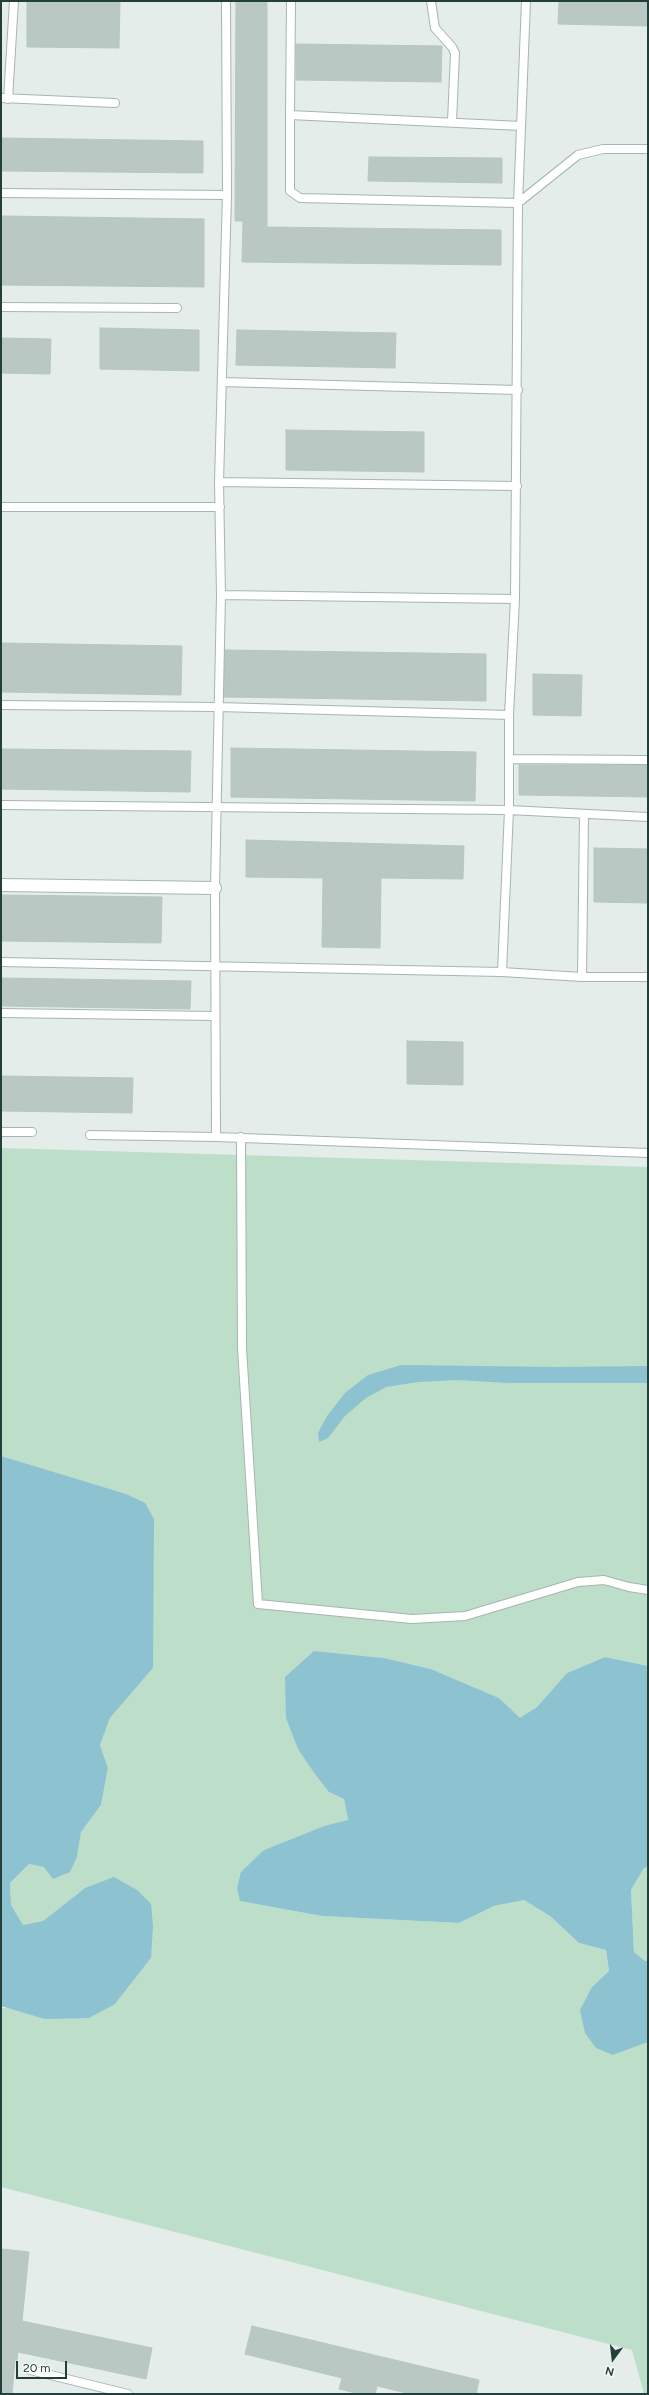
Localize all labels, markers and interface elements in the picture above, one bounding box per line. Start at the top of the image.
north arrow [593,2339,633,2379]
scale bar [18,2353,69,2379]
text: 20 m [23,2361,51,2375]
text: N [604,2364,616,2378]

